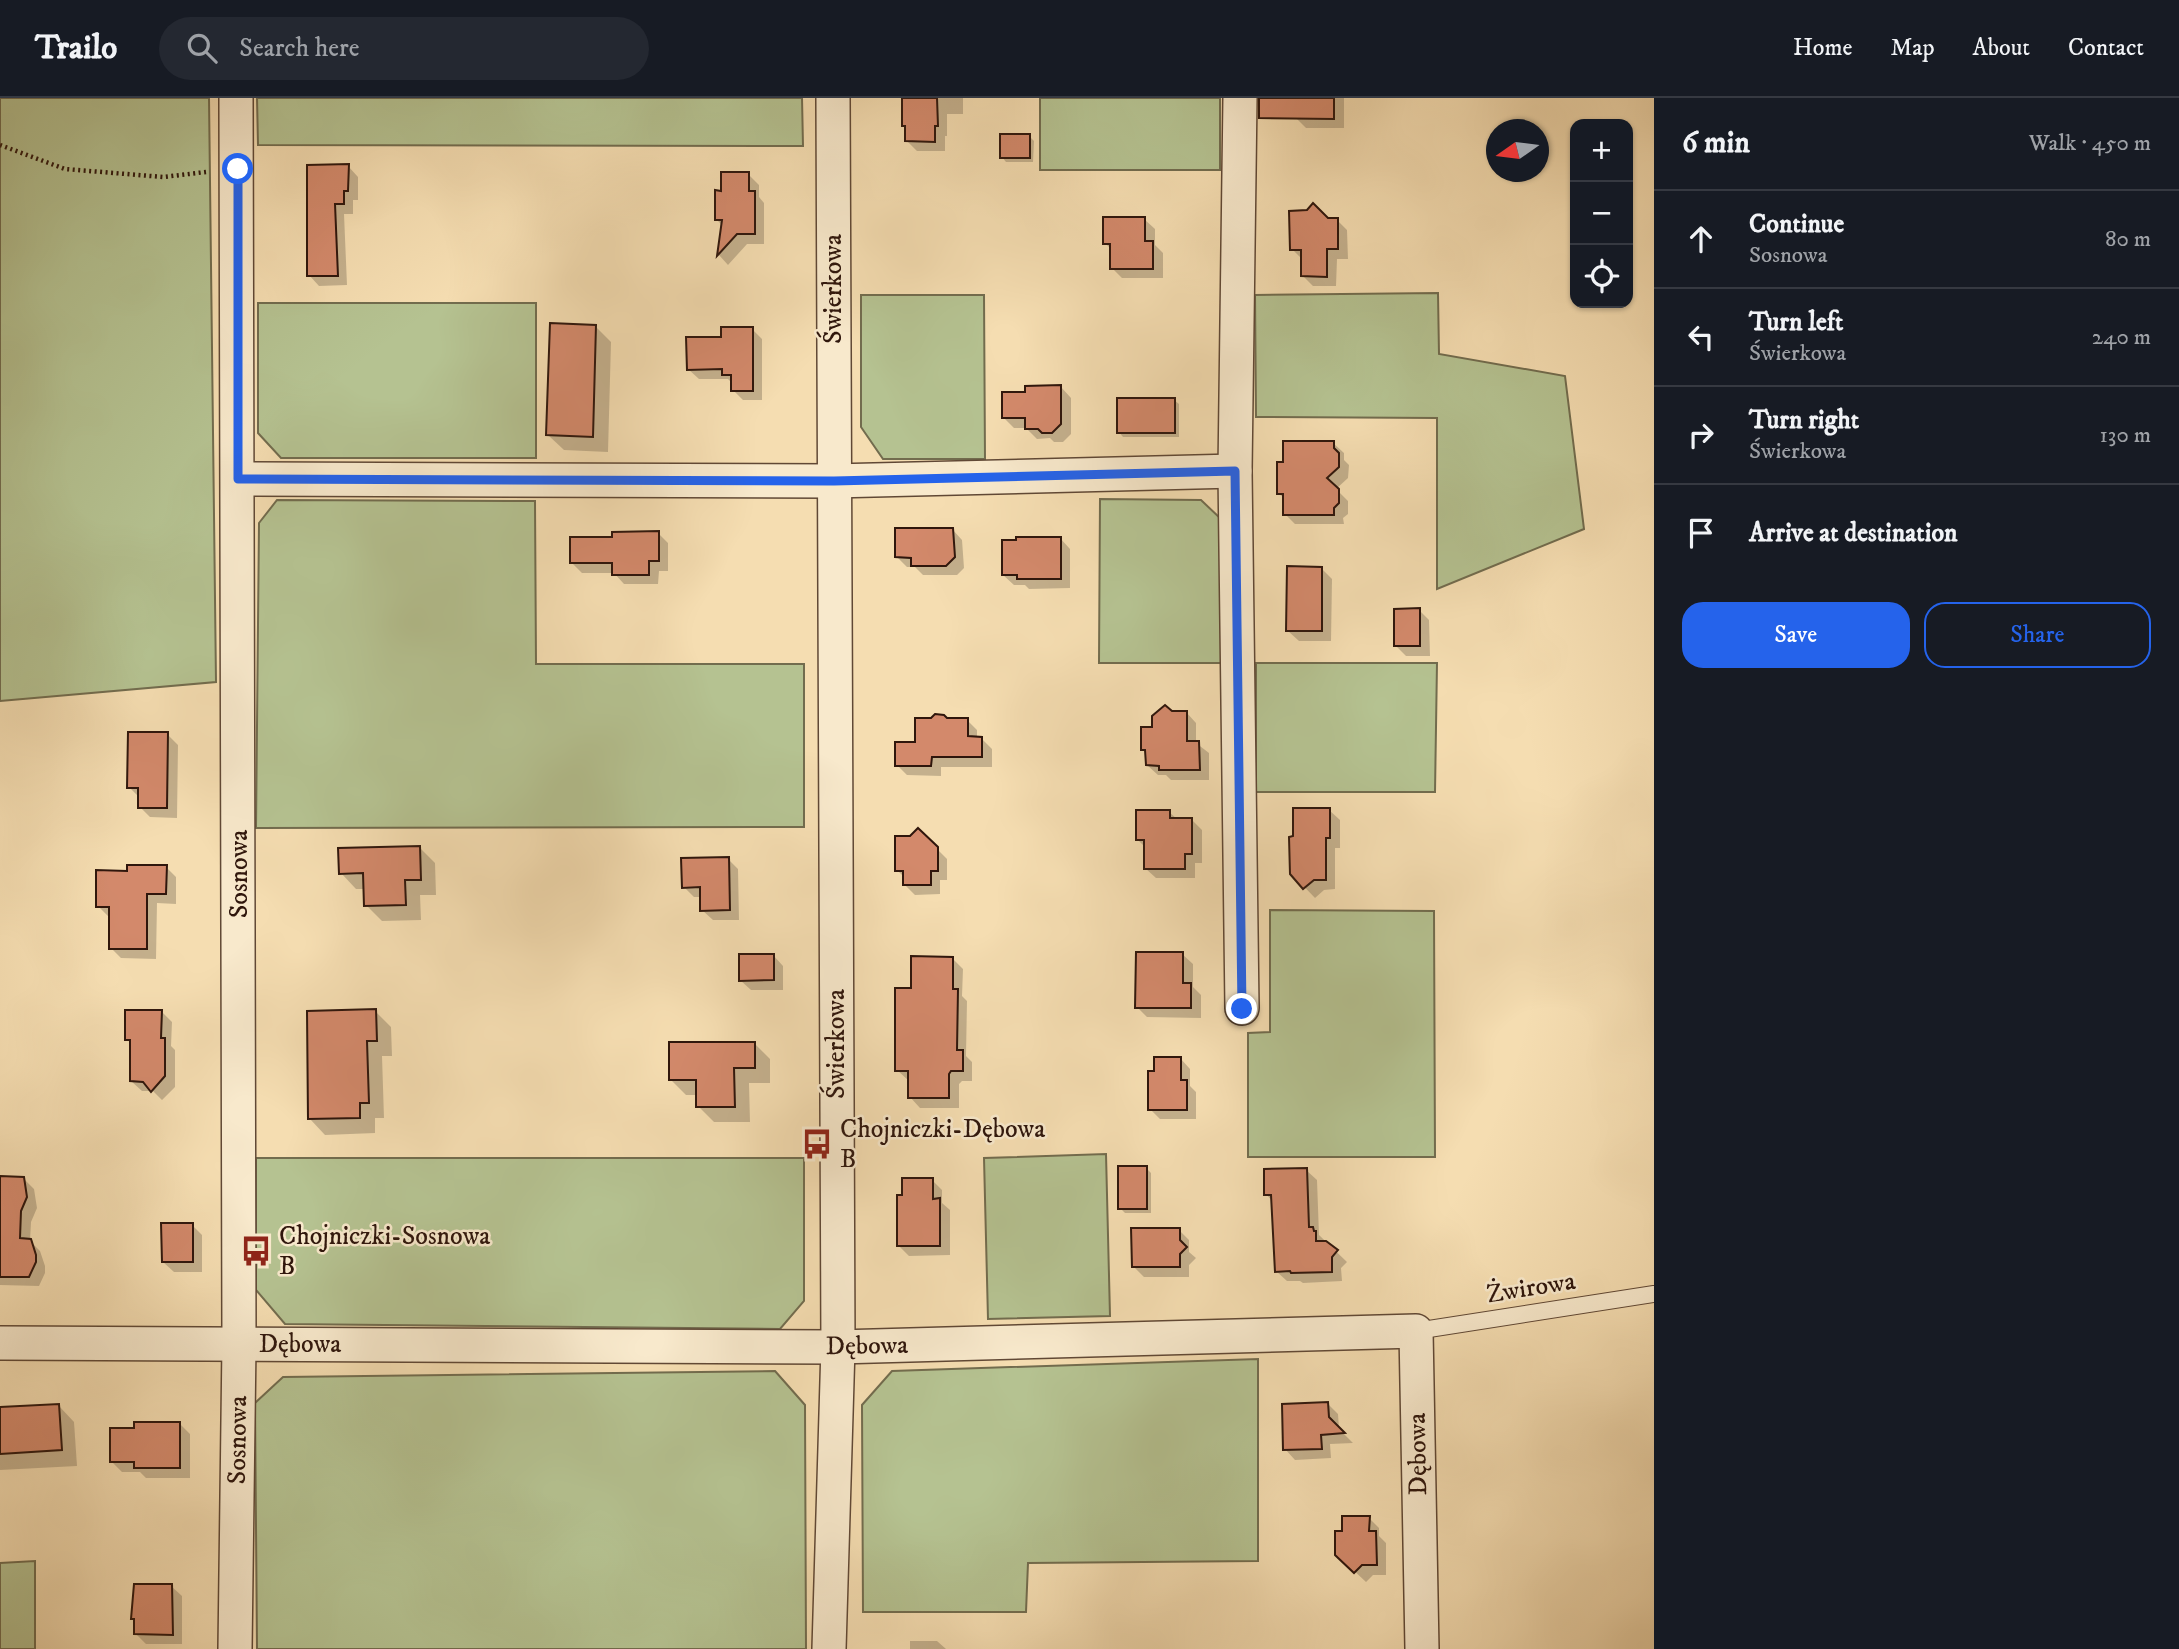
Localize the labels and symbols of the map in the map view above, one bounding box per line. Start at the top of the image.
north arrow [1486,119,1549,182]
route start [222,153,253,184]
street label: Świerkowa [816,234,850,344]
street label: Sosnowa [223,830,256,918]
street label: Świerkowa [819,989,853,1099]
route end [1226,993,1257,1024]
place label: Chojniczki-Dębowa B [840,1113,1045,1176]
bus stop icon: Chojniczki-Dębowa B [800,1127,834,1161]
place label: Chojniczki-Sosnowa B [279,1220,490,1283]
bus stop icon: Chojniczki-Sosnowa B [239,1234,273,1268]
street label: Żwirowa [1484,1265,1578,1311]
street label: Dębowa [259,1328,341,1361]
street label: Dębowa [825,1329,909,1363]
street label: Sosnowa [221,1395,255,1485]
street label: Dębowa [1401,1412,1435,1496]

